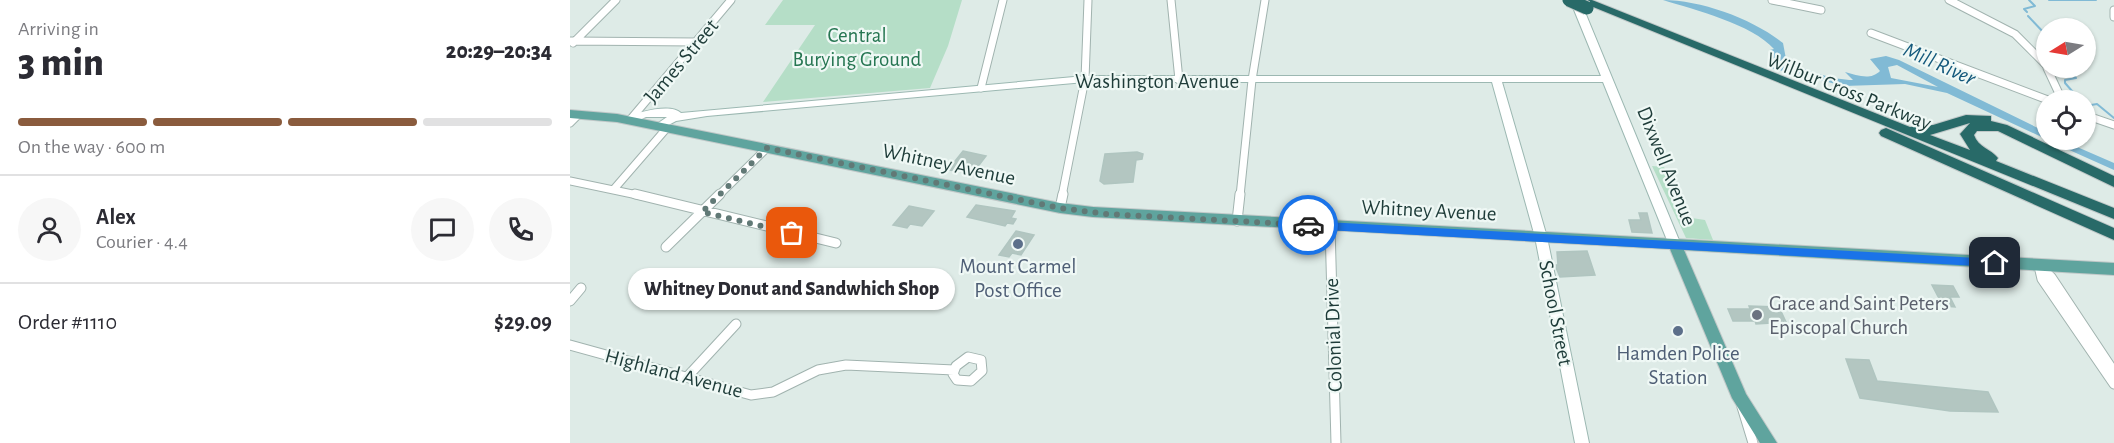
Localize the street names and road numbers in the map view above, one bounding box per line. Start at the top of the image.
street label: James Street [640,15,723,107]
street label: Wilbur Cross Parkway [1763,49,1934,134]
street label: Washington Avenue [1075,71,1239,92]
street label: Dixwell Avenue [1633,104,1700,229]
street label: Whitney Avenue [880,140,1017,189]
street label: Whitney Avenue [1361,196,1497,225]
street label: School Street [1535,258,1576,368]
street label: Colonial Drive [1321,278,1346,392]
street label: Highland Avenue [603,345,745,402]

